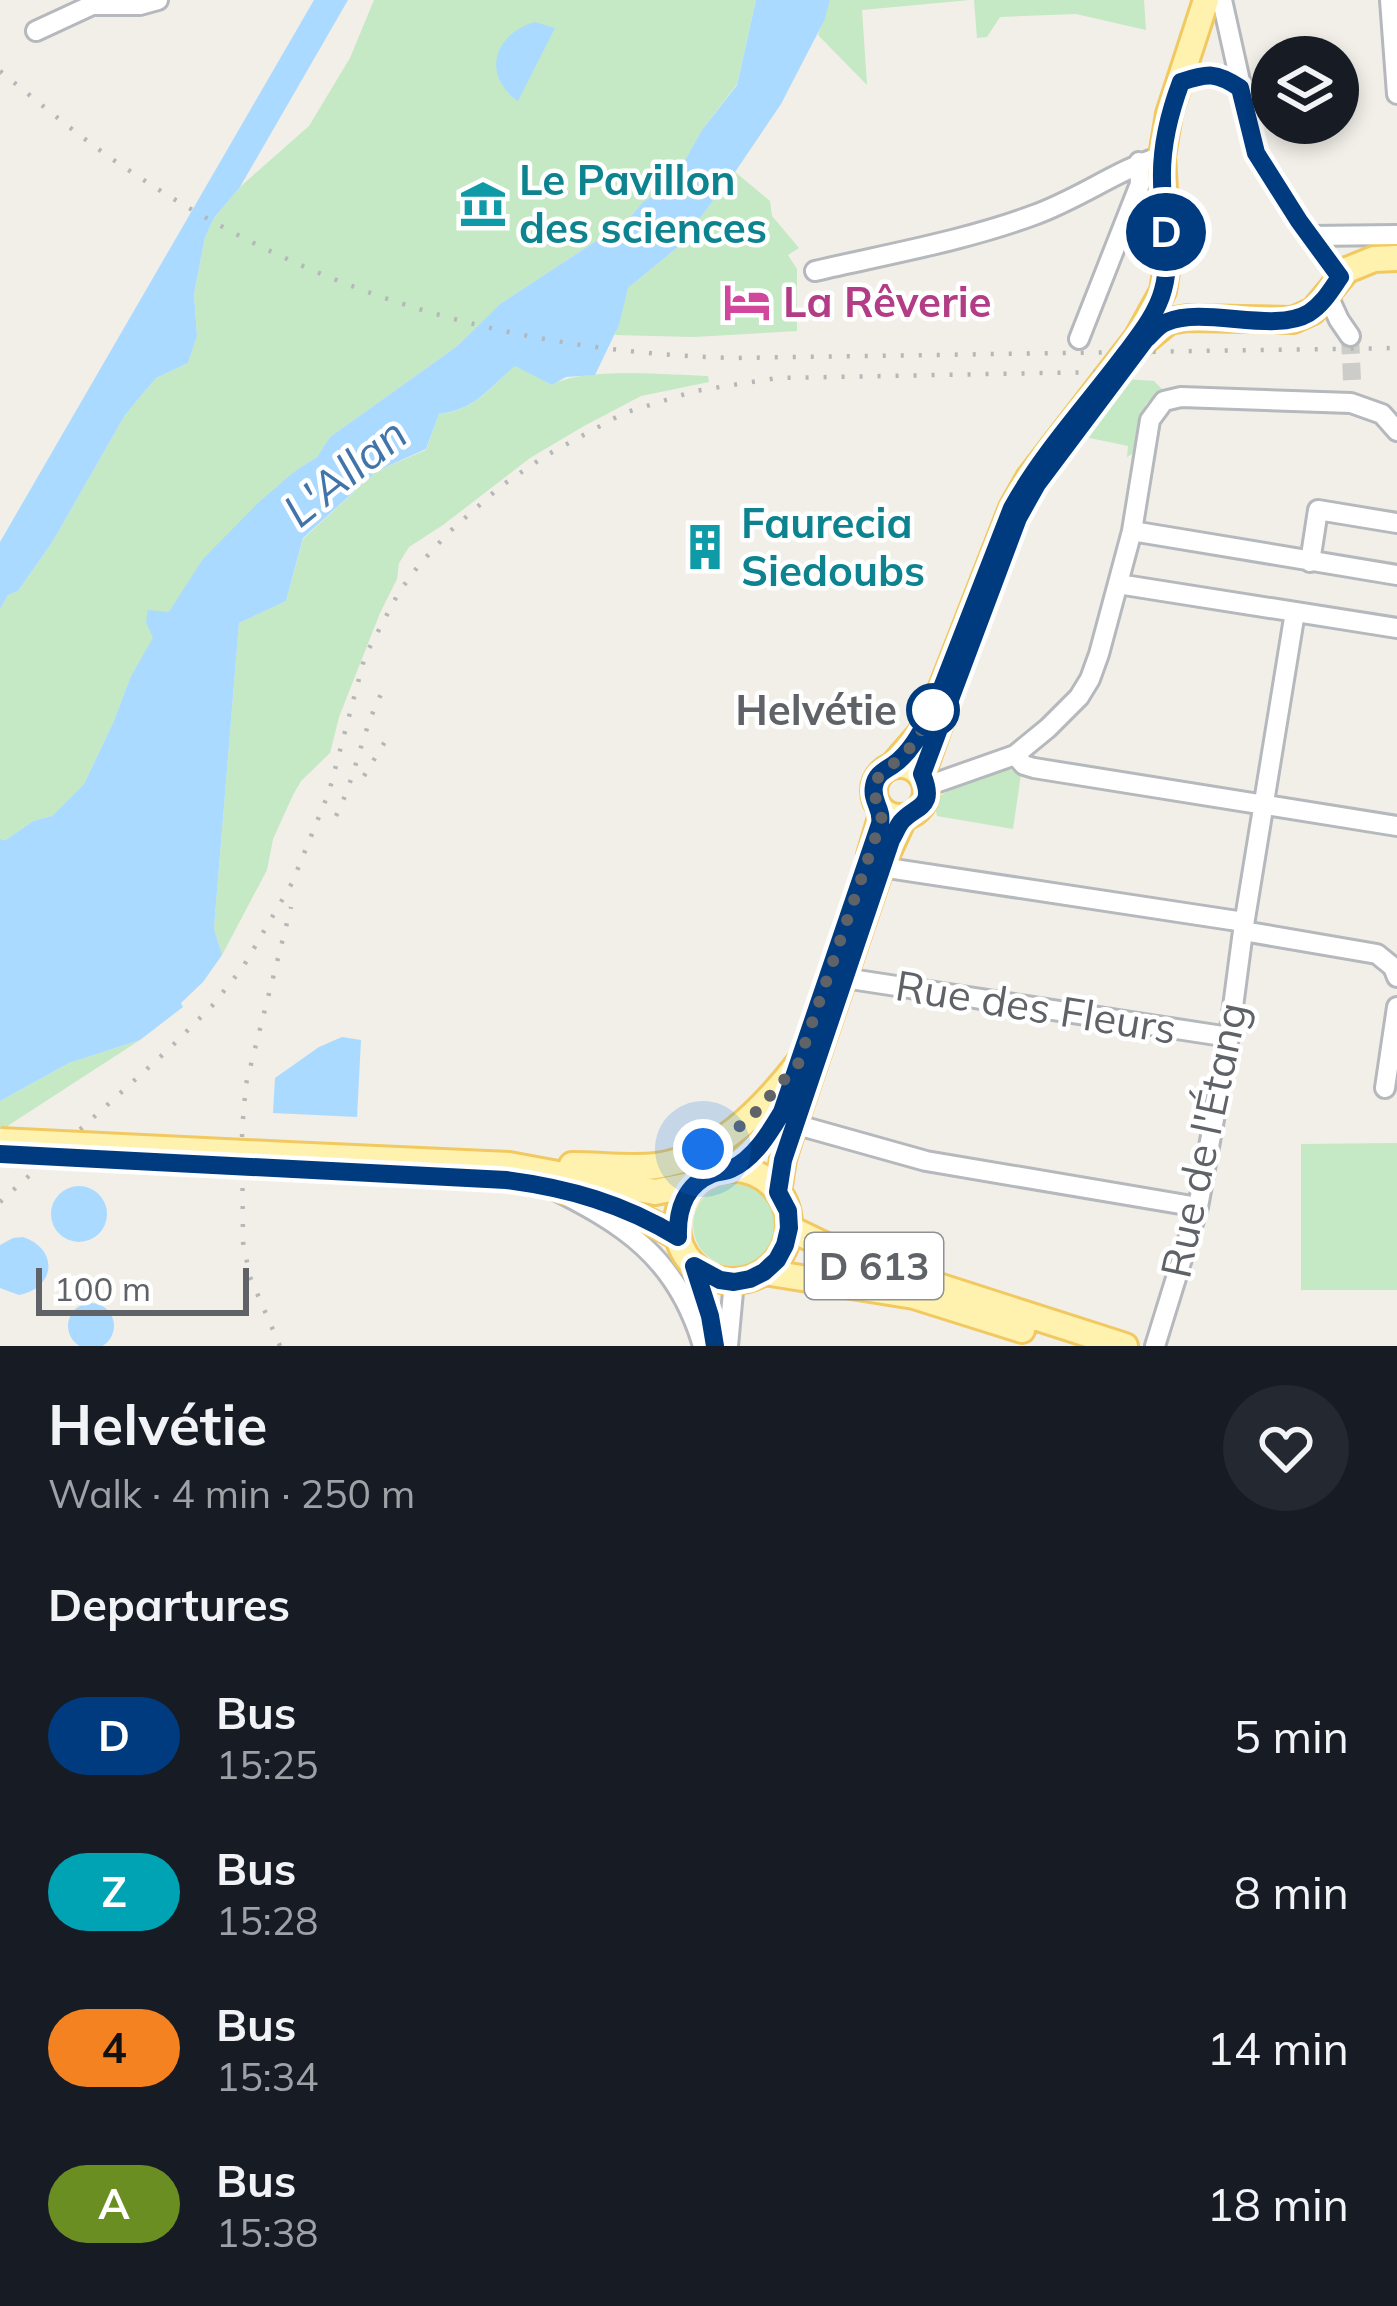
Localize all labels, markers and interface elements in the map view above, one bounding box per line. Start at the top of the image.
map controls [1251,36,1359,144]
button: layers [1251,36,1359,144]
place label: Le Pavillon des sciences [519,153,767,254]
museum icon: Le Pavillon des sciences [458,179,508,229]
line badge: D [1127,193,1205,271]
text: D [1150,205,1182,258]
place label: La Rêverie [783,275,992,328]
hotel icon: La Rêverie [722,277,772,327]
water label: L'Allan [271,405,417,538]
place label: Faurecia Siedoubs [741,496,925,597]
building icon: Faurecia Siedoubs [680,522,730,572]
place label: Helvétie [735,683,897,736]
marker: Helvétie [908,685,958,735]
street label: Rue des Fleurs [892,958,1180,1055]
street label: Rue de l'Étang [1149,998,1259,1282]
your location [673,1119,733,1179]
road number: D 613 [805,1233,943,1299]
scale bar [36,1262,249,1315]
text: 100 m [54,1268,151,1309]
button: heart [1223,1385,1349,1511]
text: Helvétie [48,1388,268,1459]
text: Walk · 4 min · 250 m [48,1469,415,1518]
text: Departures [48,1576,290,1632]
text: Bus [216,1684,296,1740]
text: 5 min [1234,1708,1349,1764]
text: D [98,1709,130,1762]
text: 15:25 [216,1740,319,1789]
text: Bus [216,1840,296,1896]
text: 8 min [1234,1864,1349,1920]
text: Z [101,1865,127,1918]
text: 15:28 [216,1896,319,1945]
text: Bus [216,1996,296,2052]
text: 14 min [1207,2020,1349,2076]
text: 4 [101,2021,127,2074]
text: 15:34 [216,2052,319,2101]
text: Bus [216,2152,296,2208]
text: 18 min [1207,2176,1349,2232]
text: A [98,2177,130,2230]
text: 15:38 [216,2208,319,2257]

